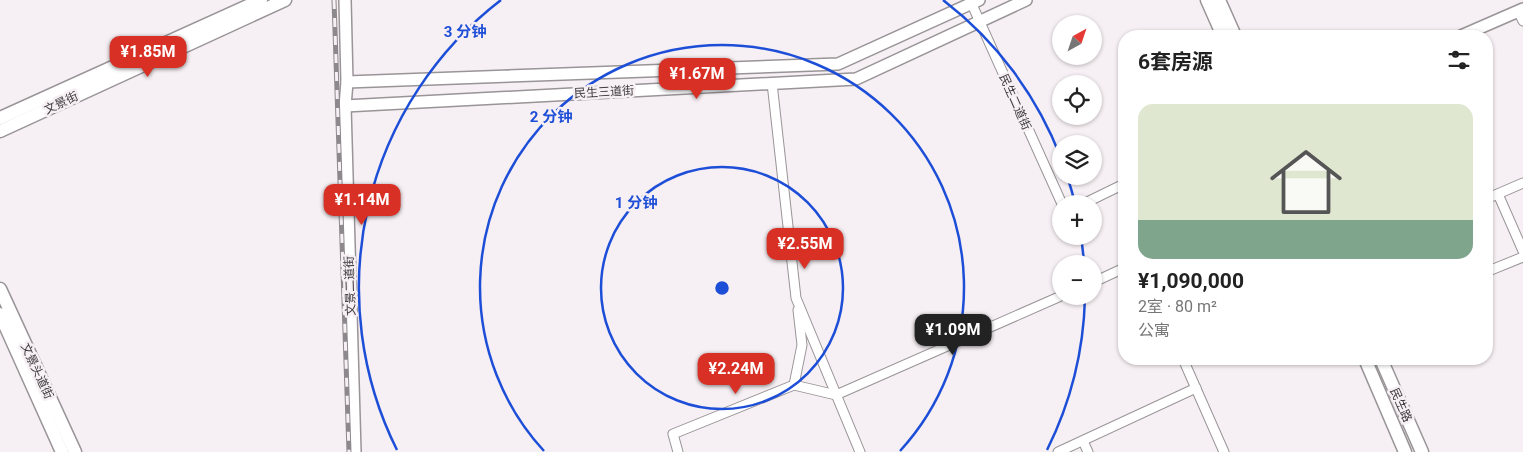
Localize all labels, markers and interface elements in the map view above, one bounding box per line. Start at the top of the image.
north arrow [1052,15,1102,65]
map controls [1052,15,1102,305]
text: 3 分钟 [444,23,486,41]
pin: ¥1.85M [107,36,189,78]
text: ¥1.85M [121,42,175,61]
icon: filters [1445,46,1473,74]
text: 6套房源 [1138,50,1213,74]
pin: ¥1.67M [656,58,738,100]
text: ¥1.67M [670,64,724,83]
street label: 民生二道街 [996,72,1034,132]
button: locate [1052,75,1102,125]
street label: 民生三道街 [574,83,634,101]
street label: 文景街 [42,89,80,117]
text: 2 分钟 [530,108,572,126]
button: layers [1052,135,1102,185]
icon: home [1261,137,1351,227]
pin: ¥1.14M [321,184,403,226]
text: ¥1.14M [335,190,389,209]
text: 1 分钟 [615,194,657,212]
button: + [1052,195,1102,245]
pin: ¥2.55M [764,228,846,270]
text: ¥2.55M [778,234,832,253]
button: − [1052,255,1102,305]
street label: 文景二道街 [342,256,358,316]
text: ¥1,090,000 [1138,269,1244,293]
centre of rings [713,279,731,297]
text: 2室 · 80 m² [1138,297,1217,316]
pin: ¥1.09M [912,314,994,356]
text: ¥1.09M [926,320,980,339]
text: 公寓 [1138,321,1170,340]
street label: 文景头道街 [18,341,56,401]
pin: ¥2.24M [695,352,777,395]
text: ¥2.24M [709,359,763,378]
street label: 民生路 [1387,386,1415,424]

